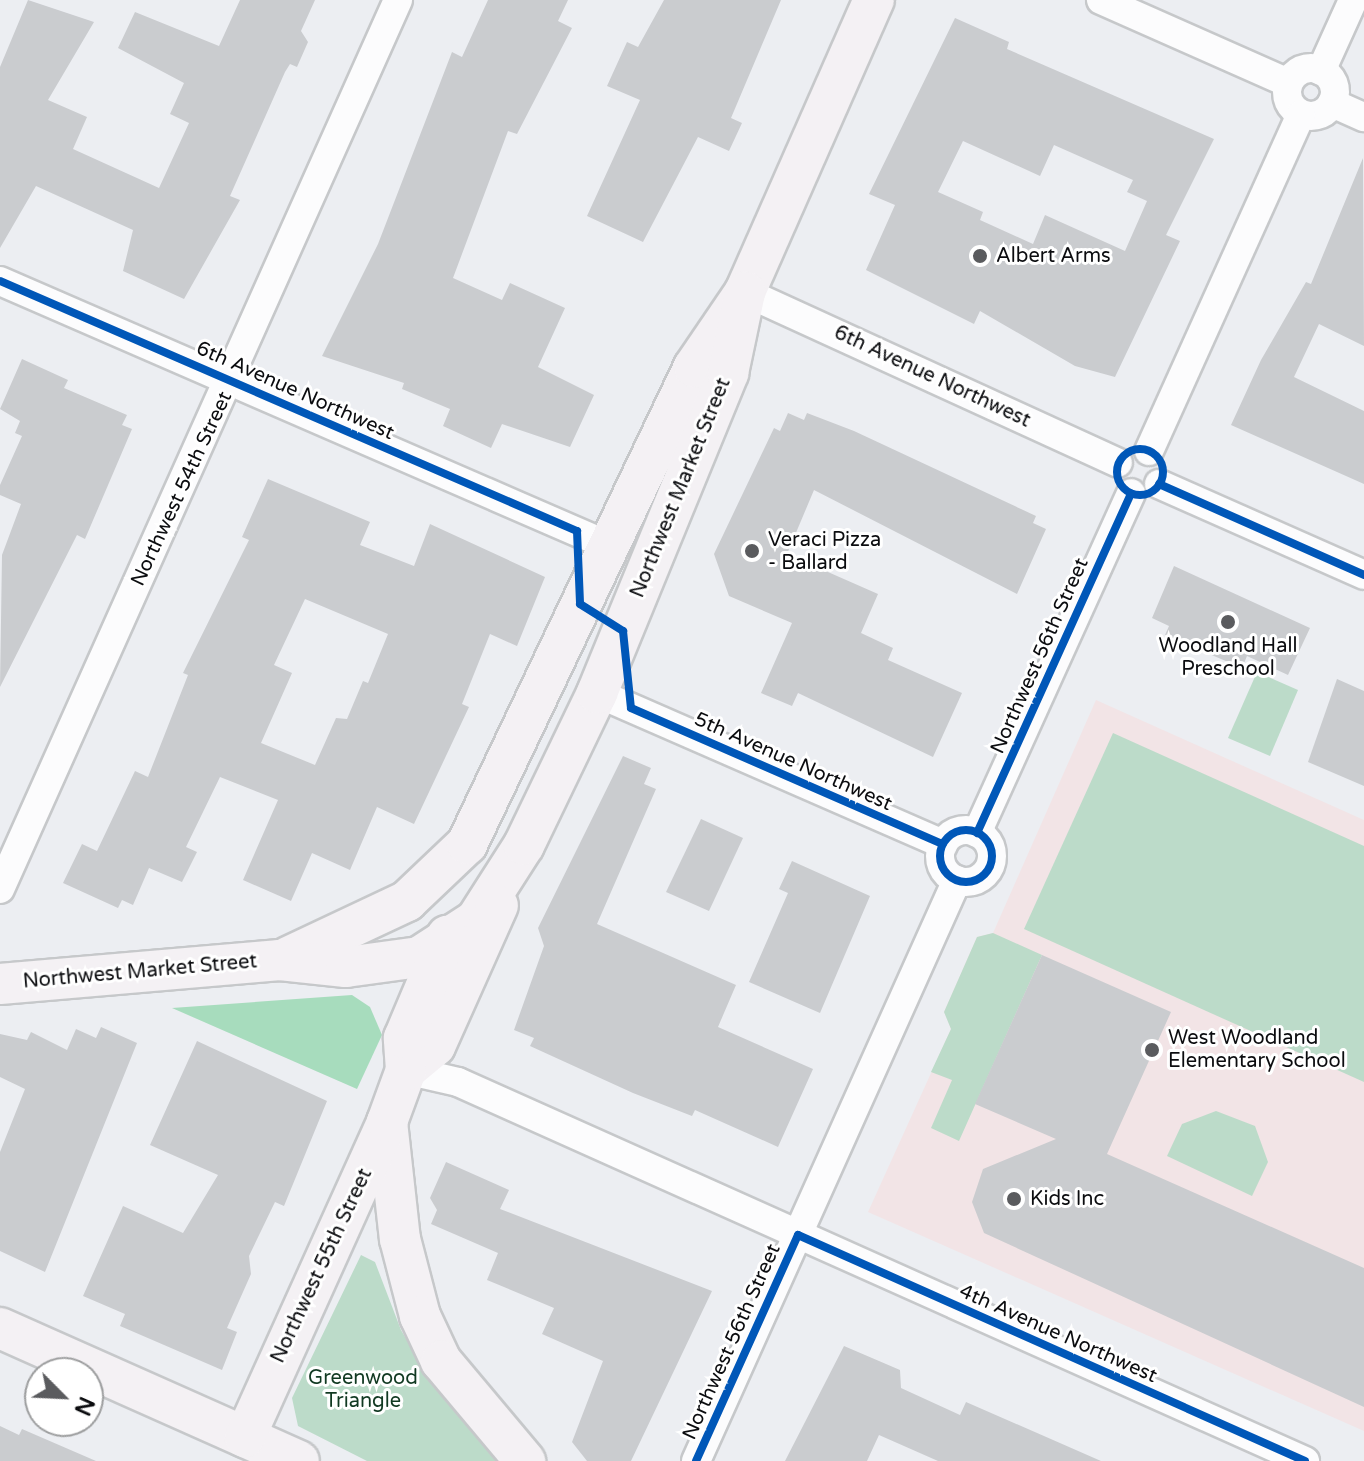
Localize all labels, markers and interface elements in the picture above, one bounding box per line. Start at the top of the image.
place label: Albert Arms [996,244,1111,268]
marker: Albert Arms [971,247,989,265]
street label: 6th Avenue Northwest [830,321,1034,433]
street label: 6th Avenue Northwest [192,337,398,445]
street label: Northwest Market Street [626,375,736,601]
street label: Northwest 54th Street [126,388,238,590]
place label: Veraci Pizza - Ballard [768,528,881,575]
marker: Veraci Pizza - Ballard [743,542,761,560]
street label: Northwest 56th Street [986,554,1094,758]
marker: Woodland Hall Preschool [1219,613,1237,631]
place label: Woodland Hall Preschool [1159,634,1297,681]
street label: 5th Avenue Northwest [690,708,896,816]
street label: Northwest Market Street [22,950,258,994]
place label: West Woodland Elementary School [1168,1026,1346,1073]
marker: West Woodland Elementary School [1143,1041,1161,1059]
street label: Northwest 55th Street [266,1165,378,1367]
place label: Kids Inc [1030,1187,1104,1211]
marker: Kids Inc [1005,1190,1023,1208]
street label: Northwest 56th Street [678,1240,786,1444]
street label: 4th Avenue Northwest [955,1280,1161,1388]
north arrow [24,1357,104,1437]
park label: Greenwood Triangle [308,1367,418,1414]
text: N [69,1393,100,1419]

